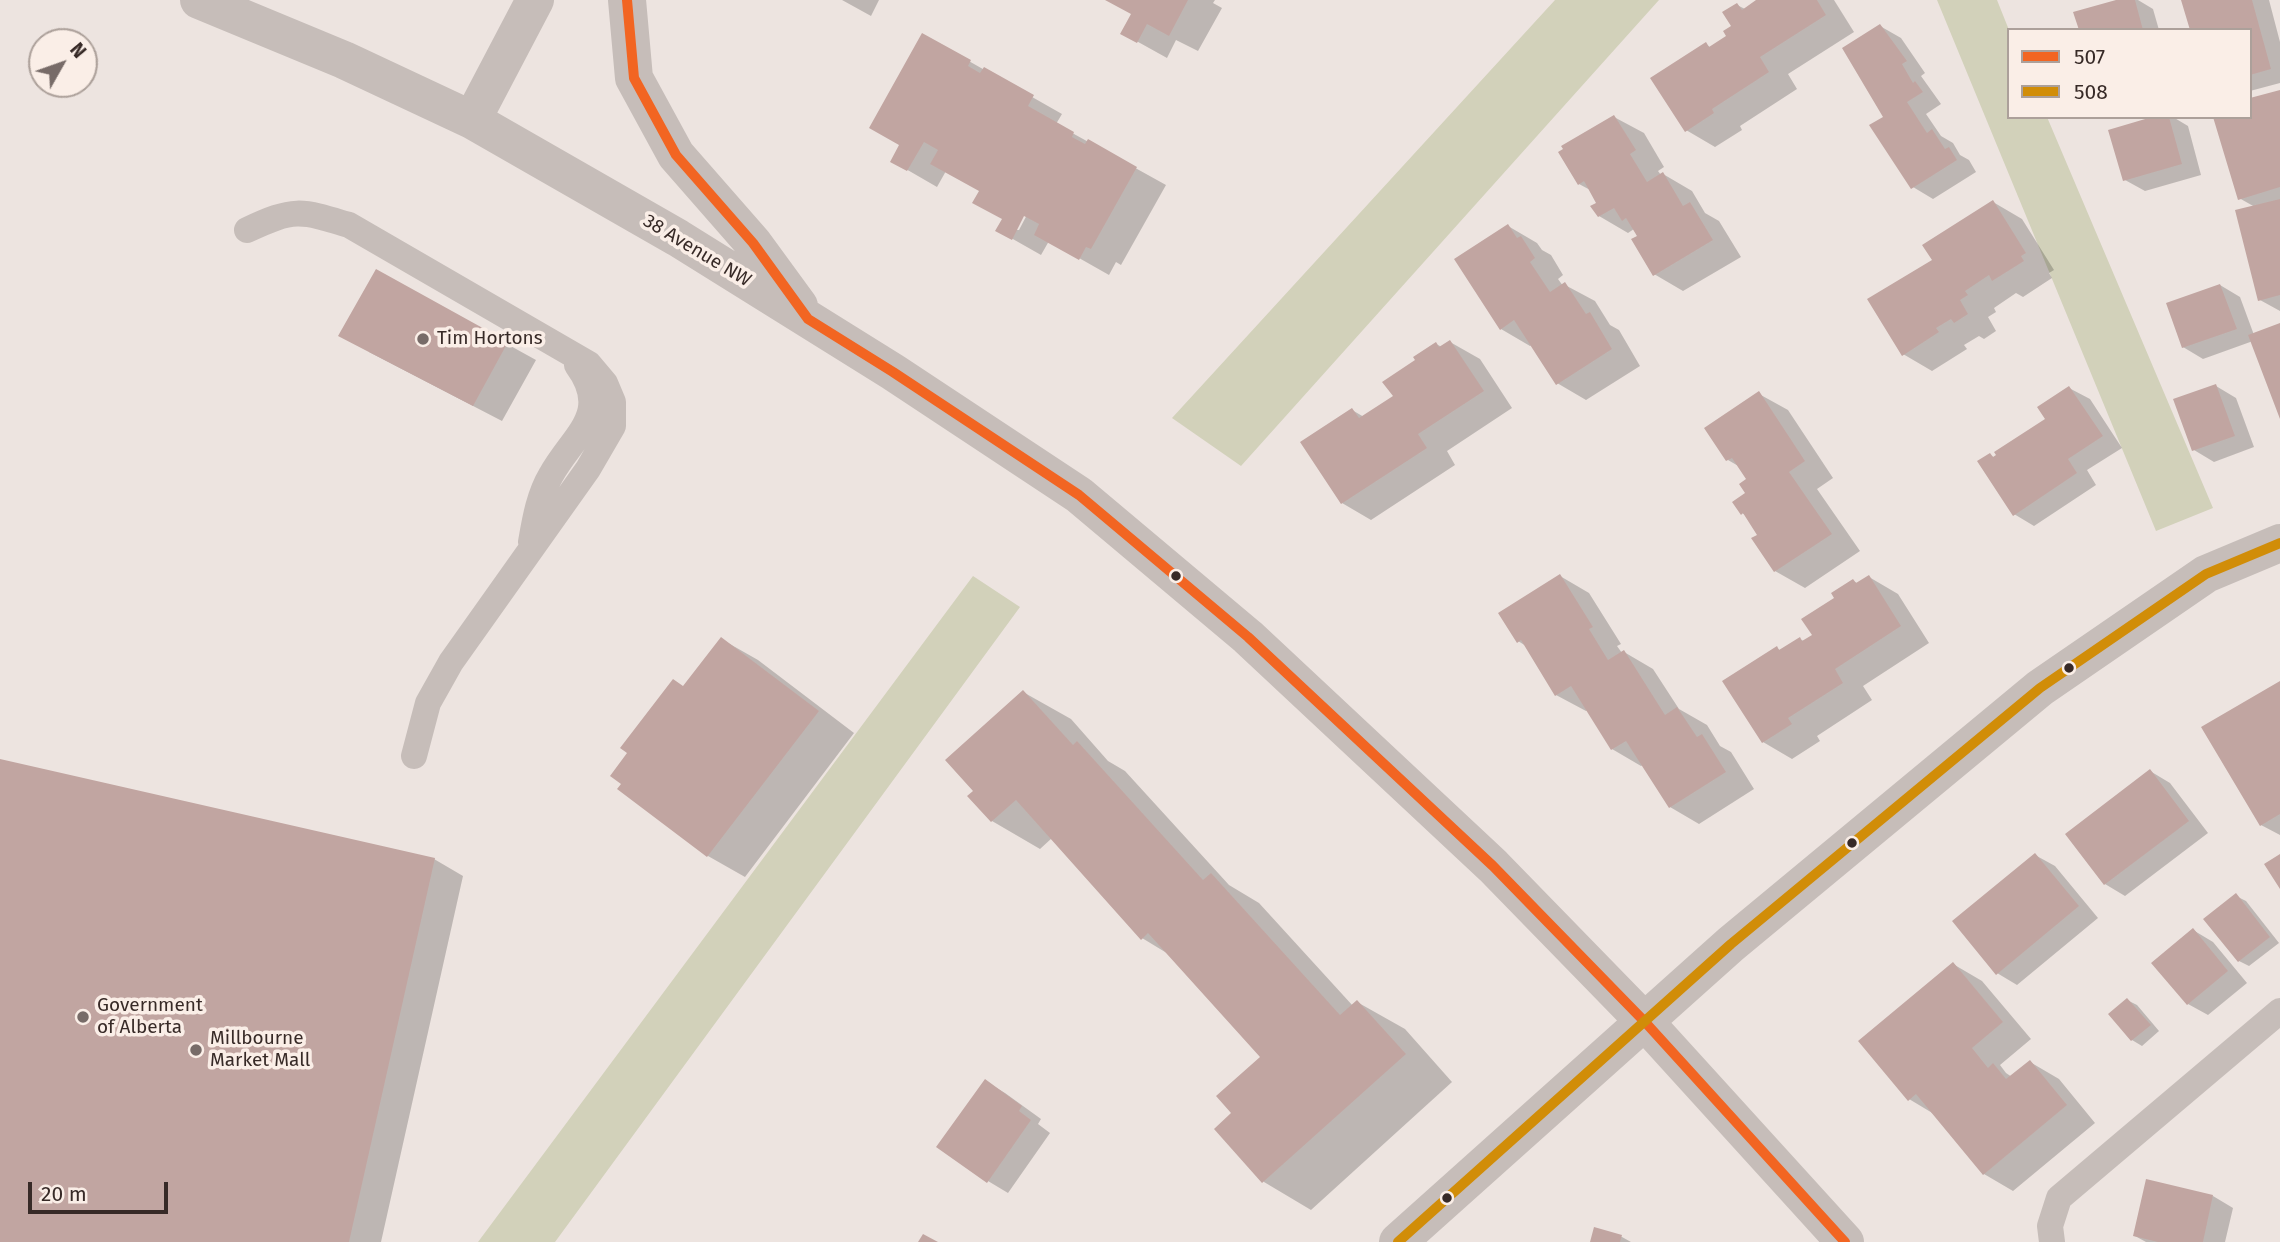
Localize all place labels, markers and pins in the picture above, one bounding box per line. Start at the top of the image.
place label: Tim Hortons [437,328,543,350]
marker: Tim Hortons [415,331,431,347]
unlabelled marker [1169,569,1183,583]
unlabelled marker [2062,661,2076,675]
unlabelled marker [1845,836,1859,850]
place label: Government of Alberta [97,995,203,1039]
marker: Government of Alberta [75,1009,91,1025]
place label: Millbourne Market Mall [210,1028,310,1072]
marker: Millbourne Market Mall [188,1042,204,1058]
unlabelled marker [1440,1191,1454,1205]

